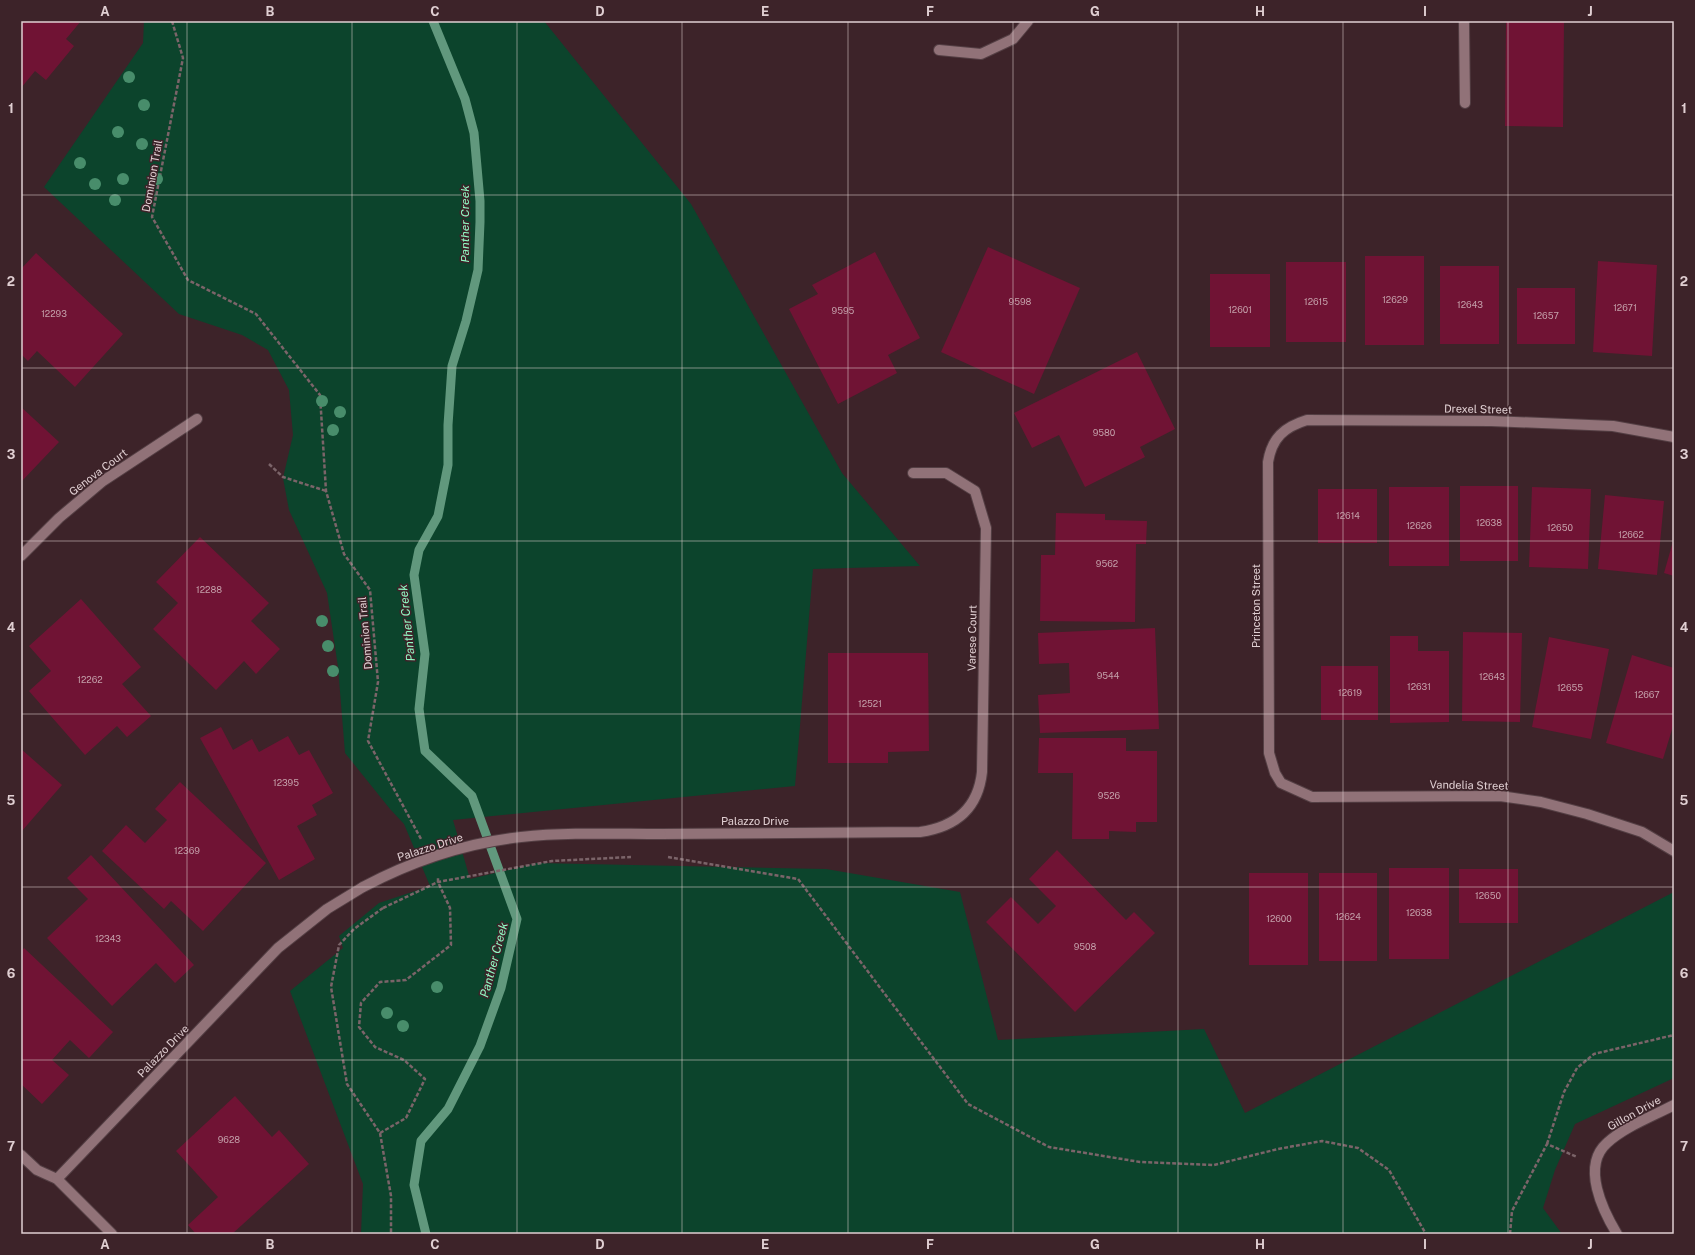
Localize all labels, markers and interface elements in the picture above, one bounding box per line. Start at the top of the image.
text: A [100,4,110,19]
text: B [266,4,275,19]
text: C [430,4,440,19]
text: D [595,4,605,19]
text: E [761,4,769,19]
text: F [926,4,934,19]
text: G [1090,4,1100,19]
text: H [1255,4,1265,19]
text: I [1423,4,1427,19]
text: J [1587,4,1593,19]
text: 1 [8,101,14,116]
text: 1 [1681,101,1687,116]
street label: Dominion Trail [140,139,164,213]
water label: Panther Creek [458,185,472,263]
text: 2 [7,274,15,289]
text: 2 [1680,274,1688,289]
house number: 12629 [1382,294,1408,305]
house number: 9598 [1009,296,1032,307]
house number: 12615 [1304,296,1328,307]
house number: 12643 [1457,299,1483,310]
house number: 12671 [1613,302,1637,313]
house number: 12601 [1228,304,1252,315]
house number: 9595 [832,305,855,316]
house number: 12293 [41,308,67,319]
house number: 12657 [1533,310,1559,321]
street label: Drexel Street [1444,402,1512,416]
house number: 9580 [1093,427,1116,438]
street label: Genova Court [67,446,129,498]
text: 3 [7,447,16,462]
text: 3 [1680,447,1689,462]
house number: 12614 [1336,510,1360,521]
house number: 12638 [1476,517,1502,528]
house number: 12626 [1406,520,1432,531]
house number: 12650 [1547,522,1573,533]
house number: 12662 [1618,529,1644,540]
house number: 9562 [1096,558,1118,569]
street label: Princeton Street [1250,564,1262,648]
water label: Panther Creek [396,583,418,662]
house number: 12288 [196,584,222,595]
street label: Dominion Trail [356,596,374,670]
street label: Varese Court [965,605,979,671]
text: 4 [7,620,16,635]
text: 4 [1680,620,1689,635]
house number: 9544 [1097,670,1120,681]
house number: 12643 [1479,671,1505,682]
house number: 12262 [77,674,103,685]
house number: 12631 [1407,681,1431,692]
house number: 12655 [1557,682,1583,693]
house number: 12619 [1338,687,1362,698]
house number: 12667 [1634,689,1660,700]
house number: 12521 [858,698,882,709]
house number: 12395 [273,777,299,788]
street label: Vandelia Street [1429,778,1509,792]
house number: 9526 [1098,790,1121,801]
text: 5 [7,793,16,808]
text: 5 [1680,793,1689,808]
street label: Palazzo Drive [721,815,789,827]
street label: Palazzo Drive [396,831,464,863]
house number: 12369 [174,845,200,856]
house number: 12650 [1475,890,1501,901]
house number: 12638 [1406,907,1432,918]
house number: 12624 [1335,911,1361,922]
house number: 12600 [1266,913,1292,924]
water label: Panther Creek [477,920,511,999]
house number: 12343 [95,933,121,944]
house number: 9508 [1074,941,1096,952]
text: 6 [7,966,16,981]
text: 6 [1680,966,1689,981]
street label: Palazzo Drive [135,1022,191,1080]
street label: Gillon Drive [1605,1094,1663,1132]
house number: 9628 [218,1134,240,1145]
text: 7 [7,1139,15,1154]
text: 7 [1680,1139,1688,1154]
text: A [100,1237,110,1252]
text: B [266,1237,275,1252]
text: C [430,1237,440,1252]
text: D [595,1237,605,1252]
text: E [761,1237,769,1252]
text: F [926,1237,934,1252]
text: G [1090,1237,1100,1252]
text: H [1255,1237,1265,1252]
text: I [1423,1237,1427,1252]
text: J [1587,1237,1593,1252]

